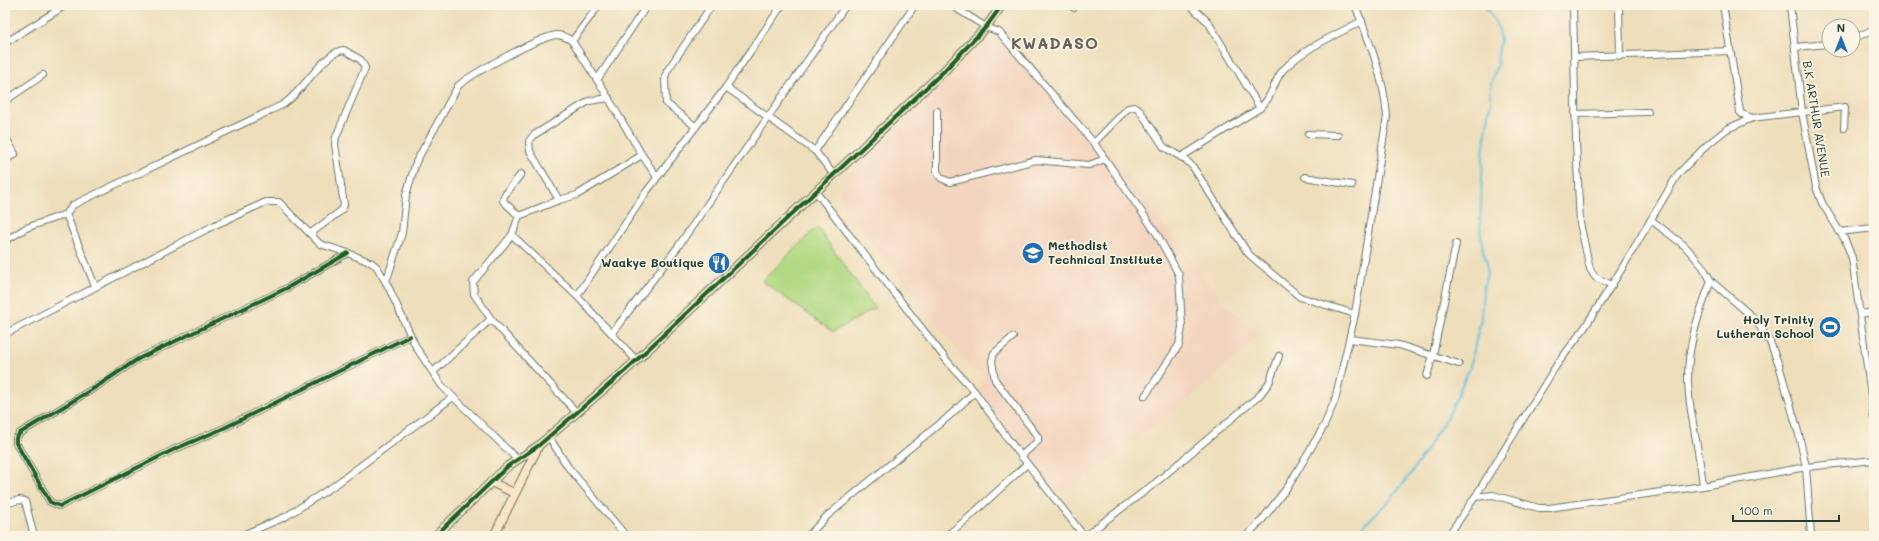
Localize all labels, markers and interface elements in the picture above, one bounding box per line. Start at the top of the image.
north arrow [1821,18,1861,58]
text: N [1837,20,1845,35]
district label: KWADASO [1011,32,1099,53]
street label: B.K ARTHUR AVENUE [1800,59,1834,178]
place label: Methodist Technical Institute [1048,237,1163,267]
school or university icon: Methodist Technical Institute [1020,240,1046,266]
restaurant icon: Waakye Boutique [706,250,732,276]
place label: Waakye Boutique [601,254,704,270]
place label: Holy Trinity Lutheran School [1716,311,1814,341]
sports icon: Holy Trinity Lutheran School [1817,314,1843,340]
scale bar [1733,497,1839,523]
text: 100 m [1739,502,1773,518]

